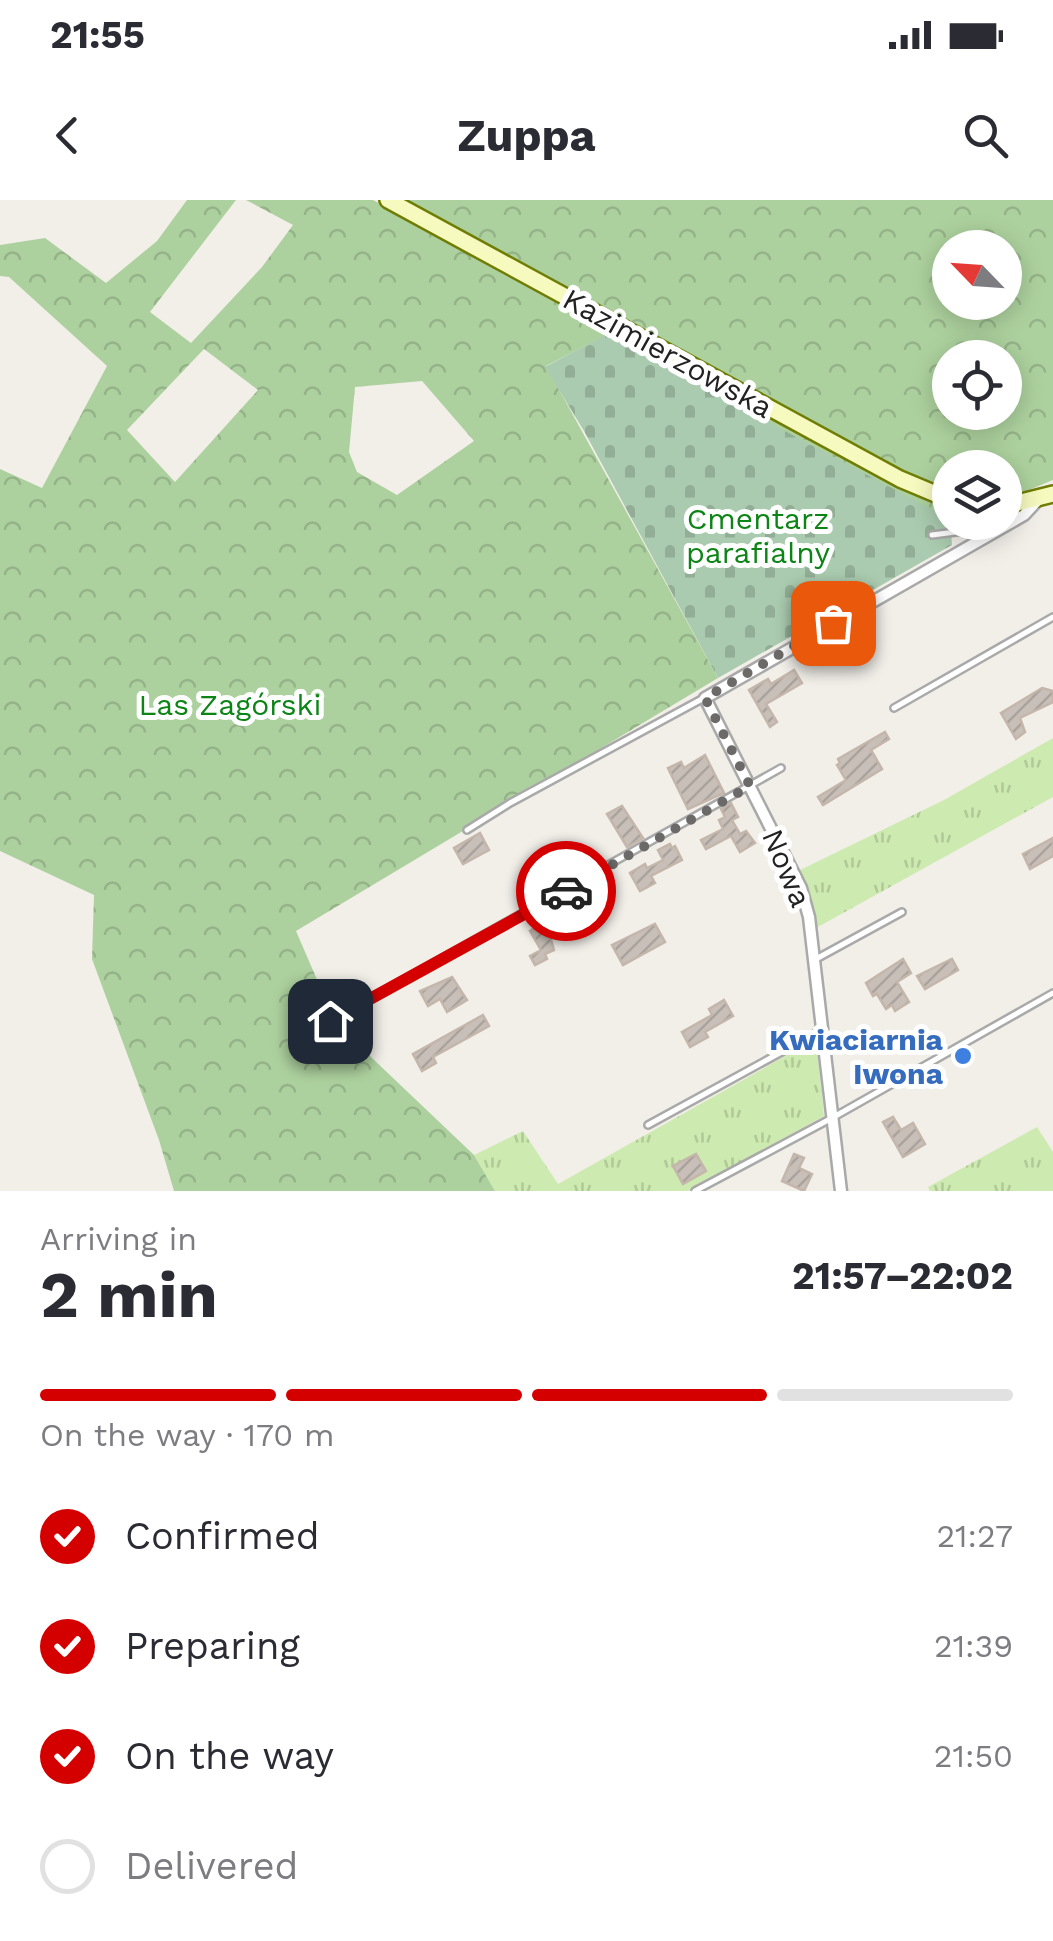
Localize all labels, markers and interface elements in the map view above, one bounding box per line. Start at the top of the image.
text: 21:55 [50,13,145,57]
icon: back [40,108,95,163]
icon: search [958,108,1013,163]
text: Zuppa [457,109,596,162]
north arrow [932,230,1022,320]
map controls [932,230,1022,540]
street label: Kazimierzowska [557,281,779,425]
button: locate [932,340,1022,430]
button: layers [932,450,1022,540]
park label: Cmentarz parafialny [686,501,831,570]
pin [791,581,876,666]
icon: bag [806,596,861,651]
park label: Las Zagórski [138,687,322,722]
street label: Nowa [755,824,819,912]
courier [516,841,616,941]
icon: car [539,864,594,919]
pin [288,979,373,1064]
icon: home [303,994,358,1049]
place label: Kwiaciarnia Iwona [769,1022,944,1091]
marker: Kwiaciarnia Iwona [952,1045,974,1067]
text: Arriving in [40,1220,197,1258]
text: 21:57–22:02 [792,1254,1013,1298]
text: 2 min [40,1257,218,1333]
text: On the way · 170 m [40,1416,335,1454]
icon: check [40,1509,95,1564]
text: Confirmed [125,1514,320,1558]
text: 21:27 [936,1517,1013,1555]
icon: check [40,1619,95,1674]
text: Preparing [125,1624,300,1668]
text: 21:39 [934,1627,1013,1665]
icon: check [40,1729,95,1784]
text: On the way [125,1734,334,1778]
text: 21:50 [934,1737,1013,1775]
text: Delivered [125,1844,298,1888]

